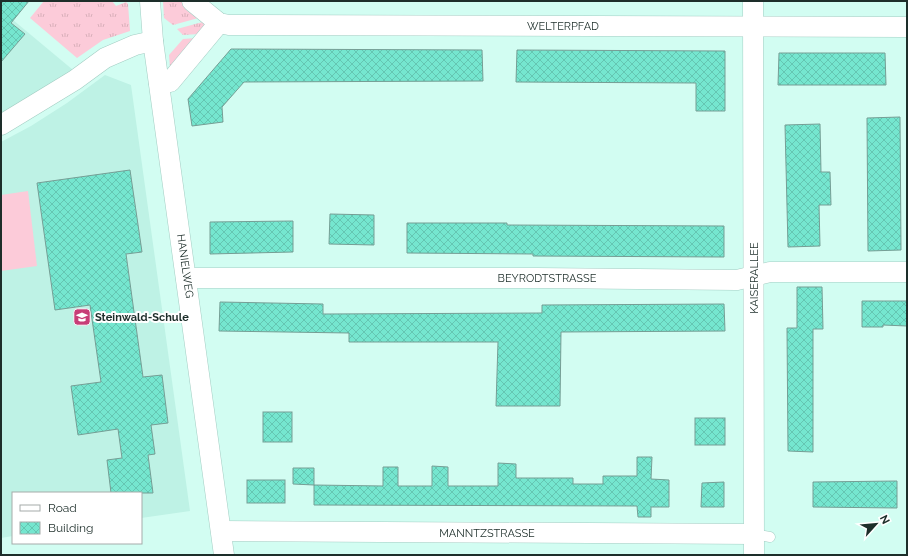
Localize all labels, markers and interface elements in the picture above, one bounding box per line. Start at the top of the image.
street label: WELTERPFAD [527,20,599,33]
street label: HANIELWEG [174,233,196,299]
street label: KAISERALLEE [748,242,761,314]
street label: BEYRODTSTRASSE [498,272,597,285]
school or university icon: Steinwald-Schule [72,307,92,327]
place label: Steinwald-Schule [95,311,189,324]
legend [12,492,142,544]
text: Road [48,501,77,515]
north arrow [856,504,896,544]
text: N [877,513,892,526]
text: Building [48,521,94,535]
street label: MANNTZSTRASSE [439,527,535,540]

